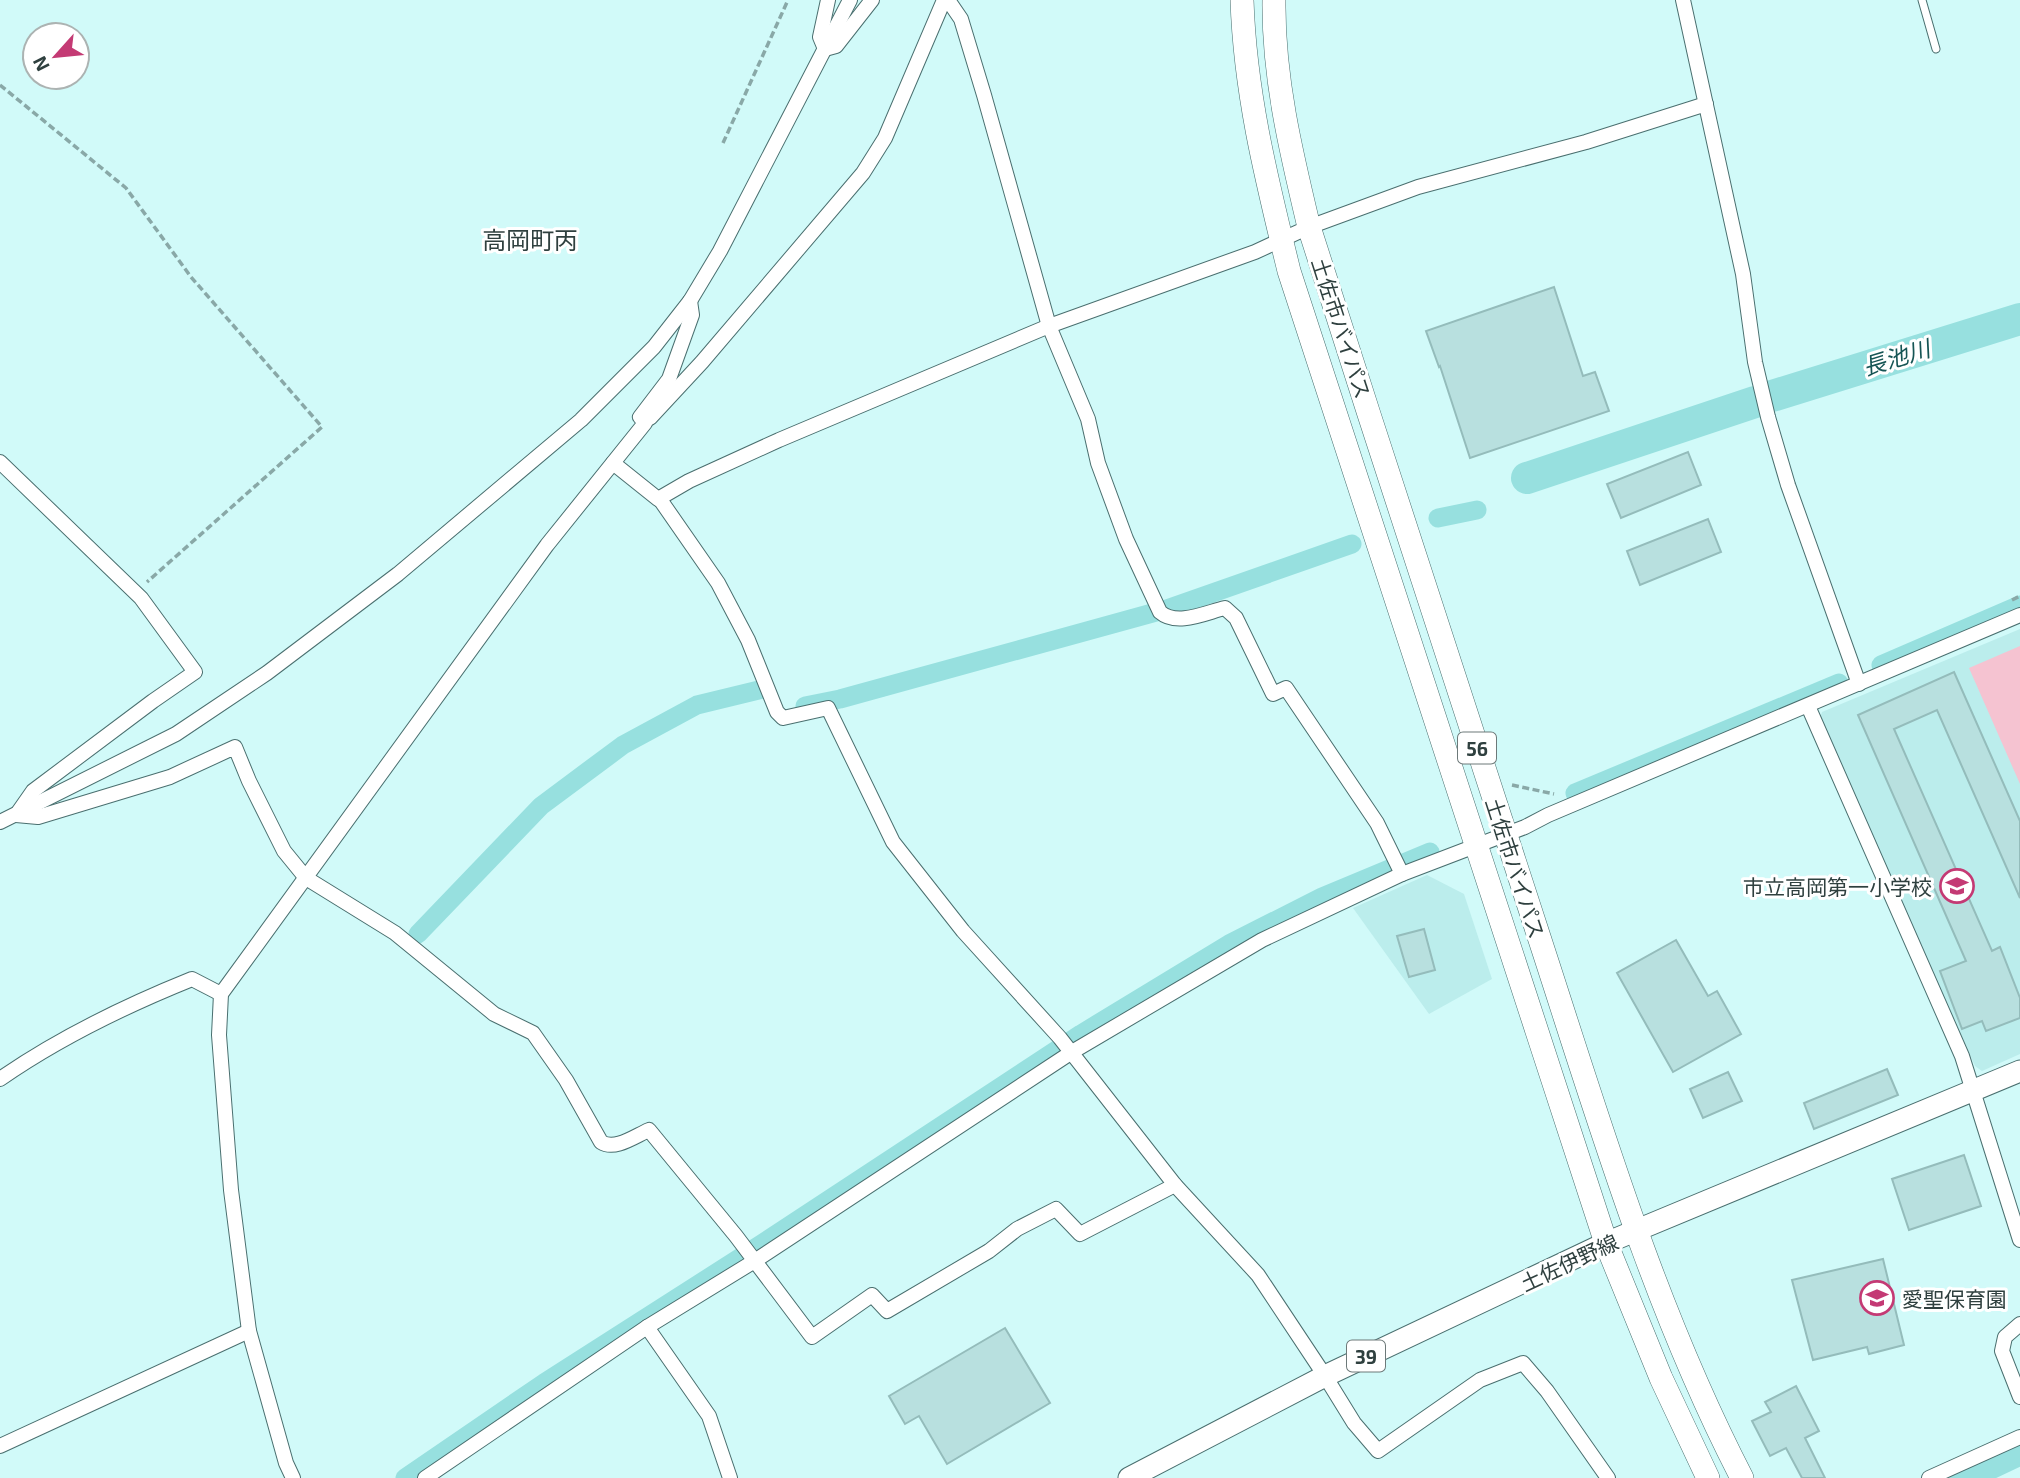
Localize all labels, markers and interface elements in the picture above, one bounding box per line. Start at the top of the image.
north arrow [21,21,91,91]
text: N [27,53,54,75]
district label: 高岡町丙 [482,225,578,254]
street label: 土佐市バイパス [1307,254,1377,402]
water label: 長池川 [1859,333,1936,380]
road number: 56 [1458,733,1496,764]
street label: 土佐市バイパス [1481,794,1551,942]
school or university icon: 市立高岡第一小学校 [1938,867,1976,905]
place label: 市立高岡第一小学校 [1743,874,1932,899]
street label: 土佐伊野線 [1516,1228,1622,1296]
school or university icon: 愛聖保育園 [1858,1279,1896,1317]
place label: 愛聖保育園 [1902,1286,2007,1311]
road number: 39 [1347,1340,1385,1372]

